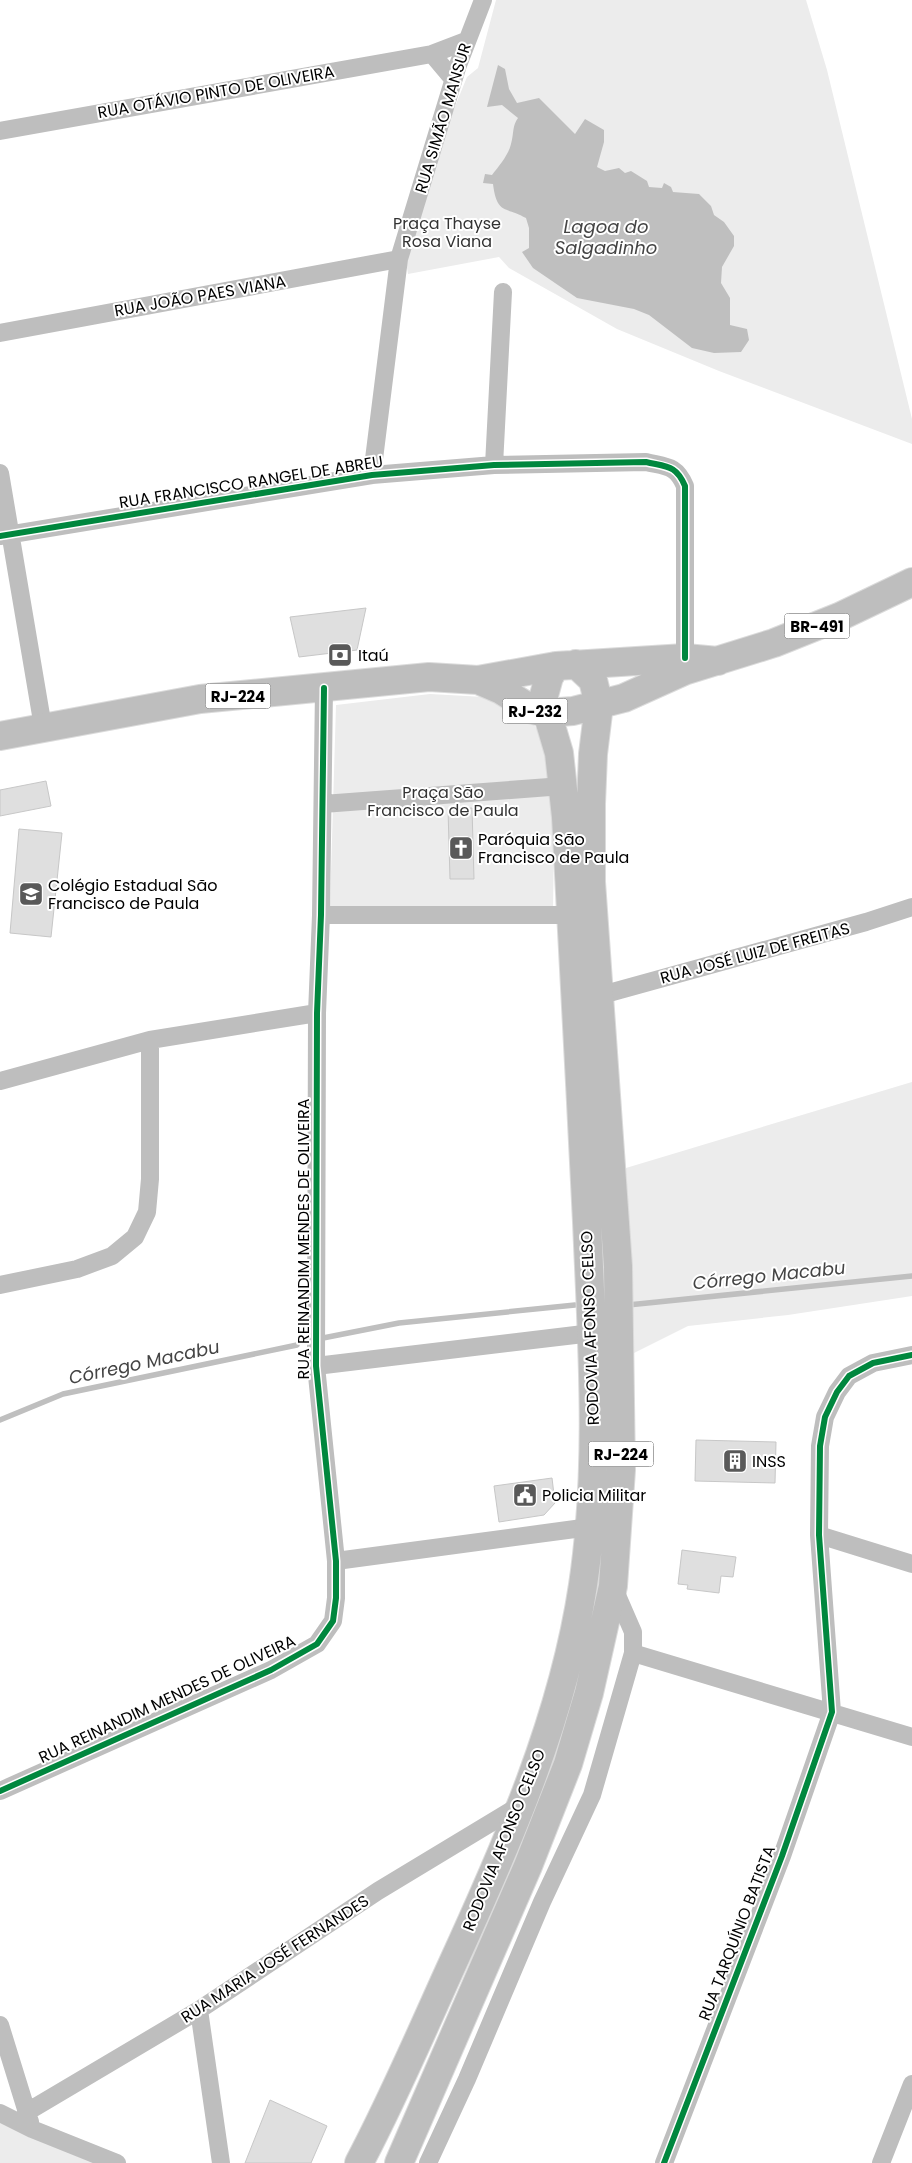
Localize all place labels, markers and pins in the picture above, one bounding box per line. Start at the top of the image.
bank icon: Itaú [327,642,353,668]
place label: Itaú [358,644,389,667]
place label: Paróquia São Francisco de Paula [478,828,629,869]
church icon: Paróquia São Francisco de Paula [448,835,474,861]
place label: Colégio Estadual São Francisco de Paula [48,874,217,915]
school or university icon: Colégio Estadual São Francisco de Paula [18,881,44,907]
building icon: INSS [722,1448,748,1474]
place label: INSS [752,1450,786,1473]
public building icon: Policia Militar [512,1482,538,1508]
place label: Policia Militar [542,1484,646,1507]

